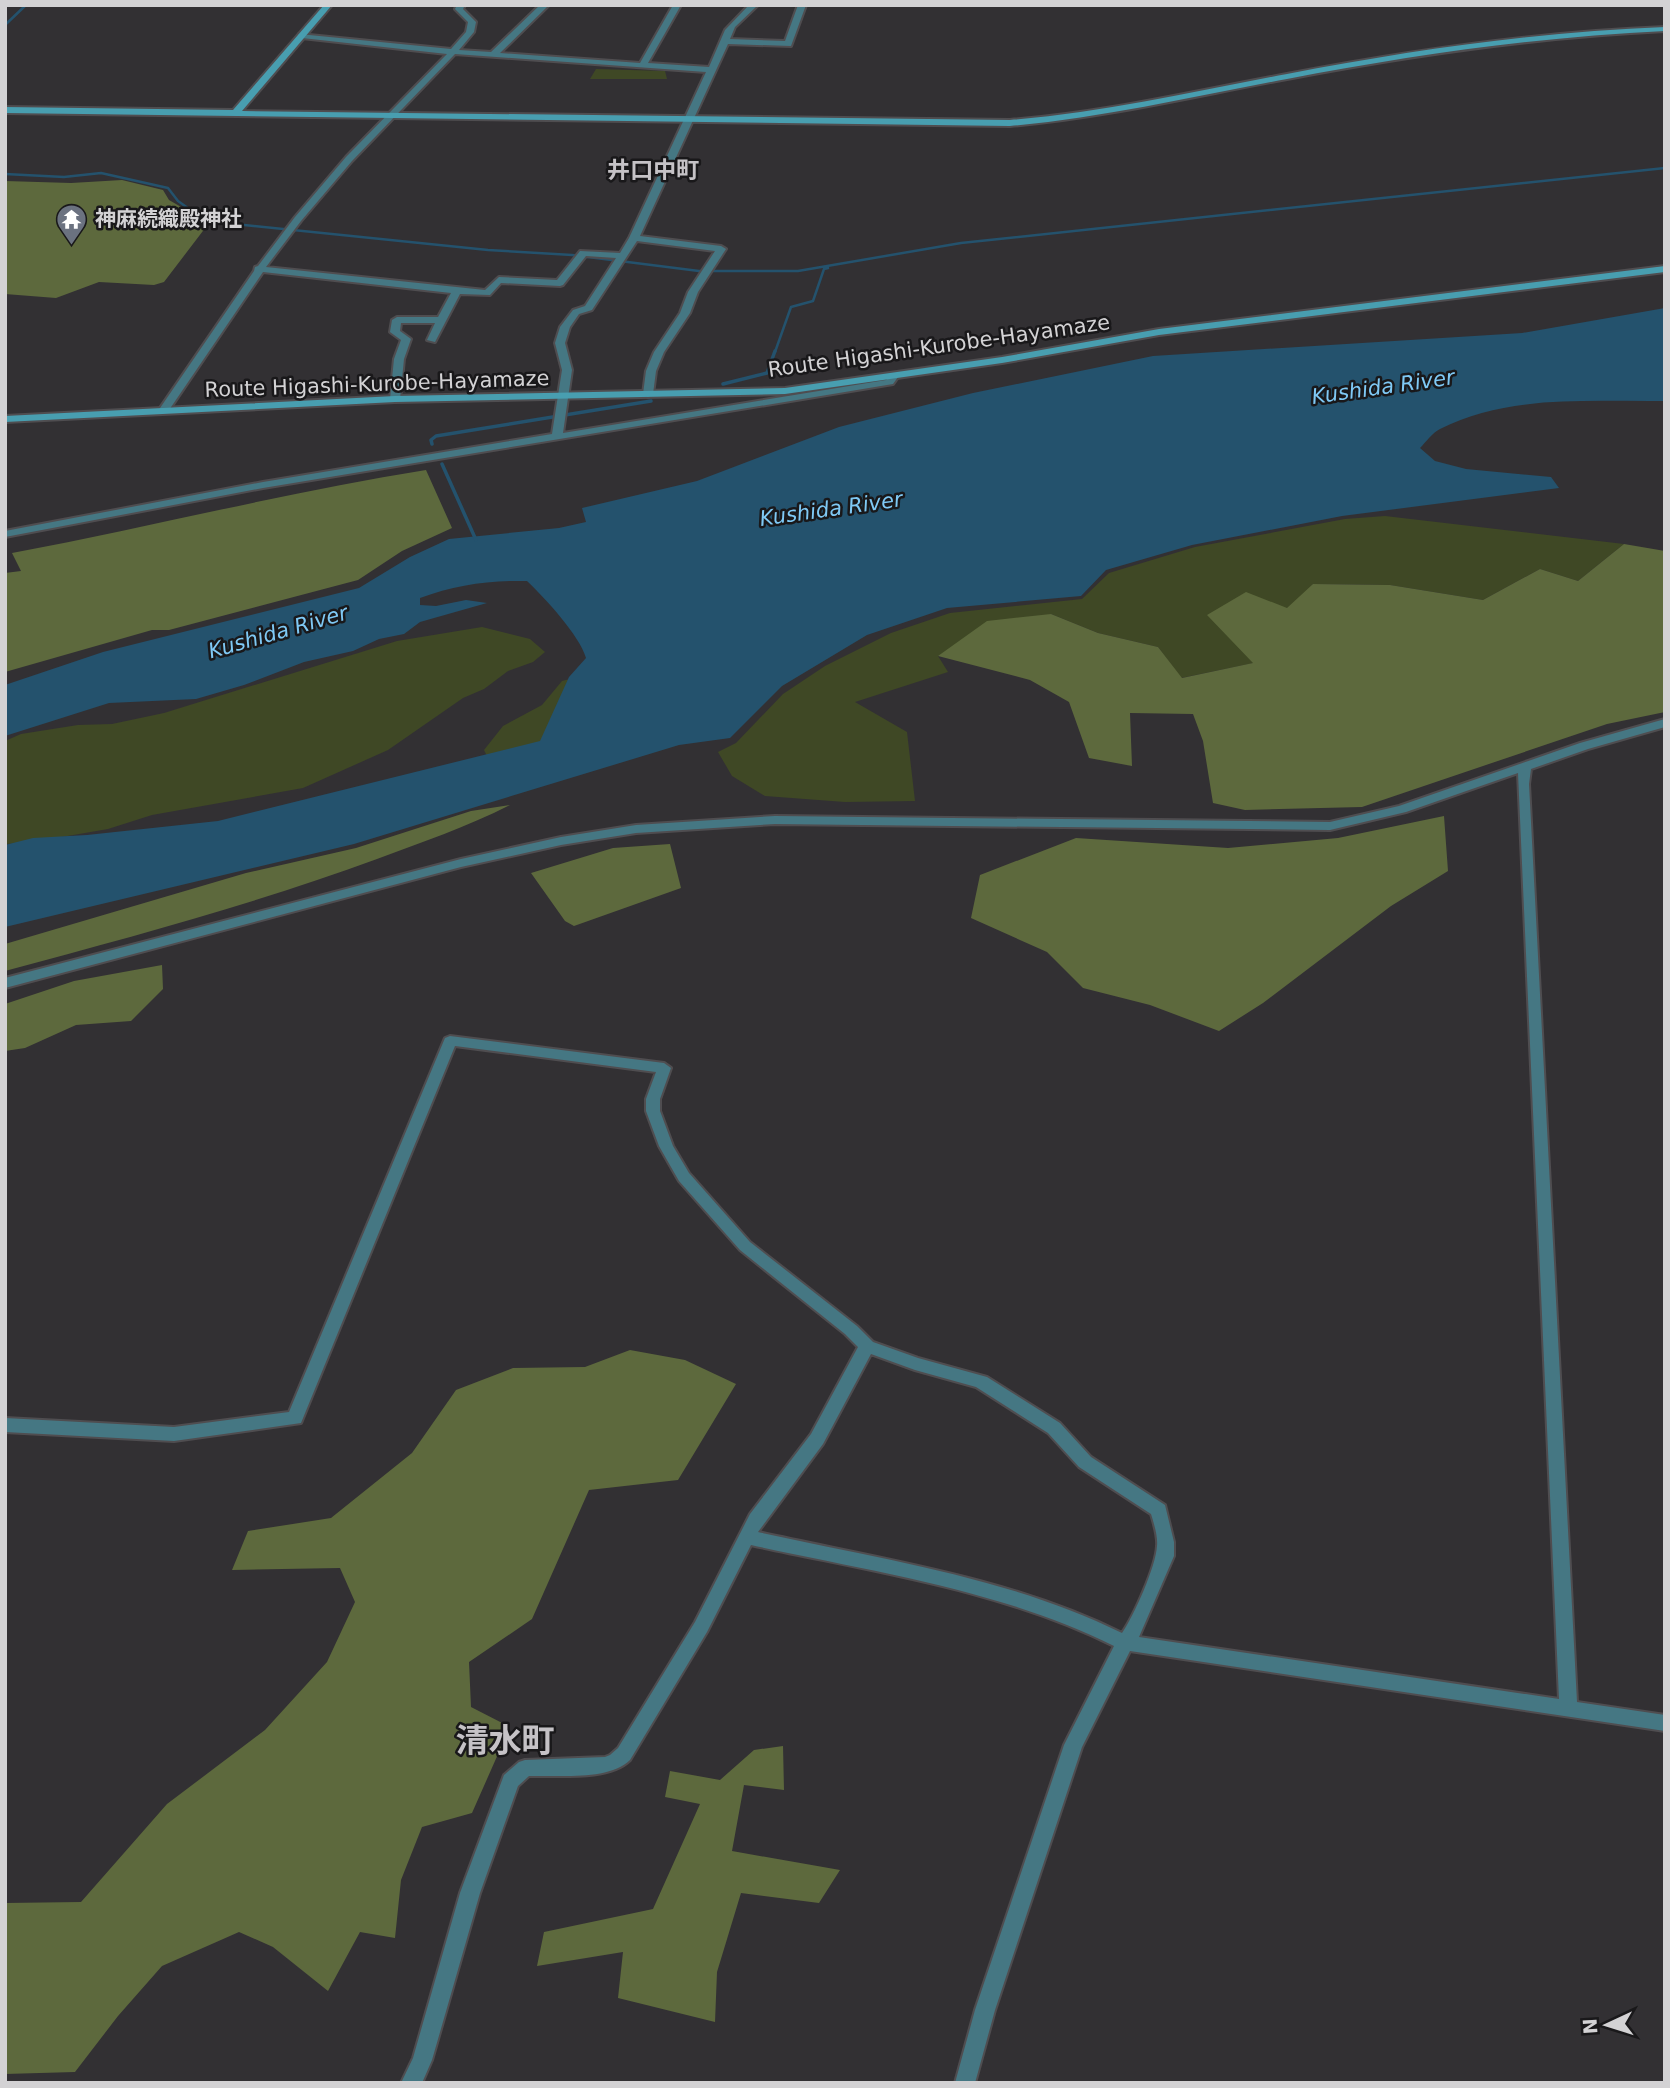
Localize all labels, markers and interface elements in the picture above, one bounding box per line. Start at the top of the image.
district label: 井口中町 [607,157,699,183]
temple icon: 神麻続織殿神社 [55,202,89,246]
place label: 神麻続織殿神社 [95,207,242,231]
street label: Route Higashi-Kurobe-Hayamaze [766,310,1112,382]
water label: Kushida River [1310,365,1457,409]
street label: Route Higashi-Kurobe-Hayamaze [204,366,550,402]
water label: Kushida River [758,487,905,531]
water label: Kushida River [206,600,352,663]
district label: 清水町 [456,1721,555,1760]
north arrow [1572,1990,1642,2060]
text: N [1579,2017,1602,2035]

